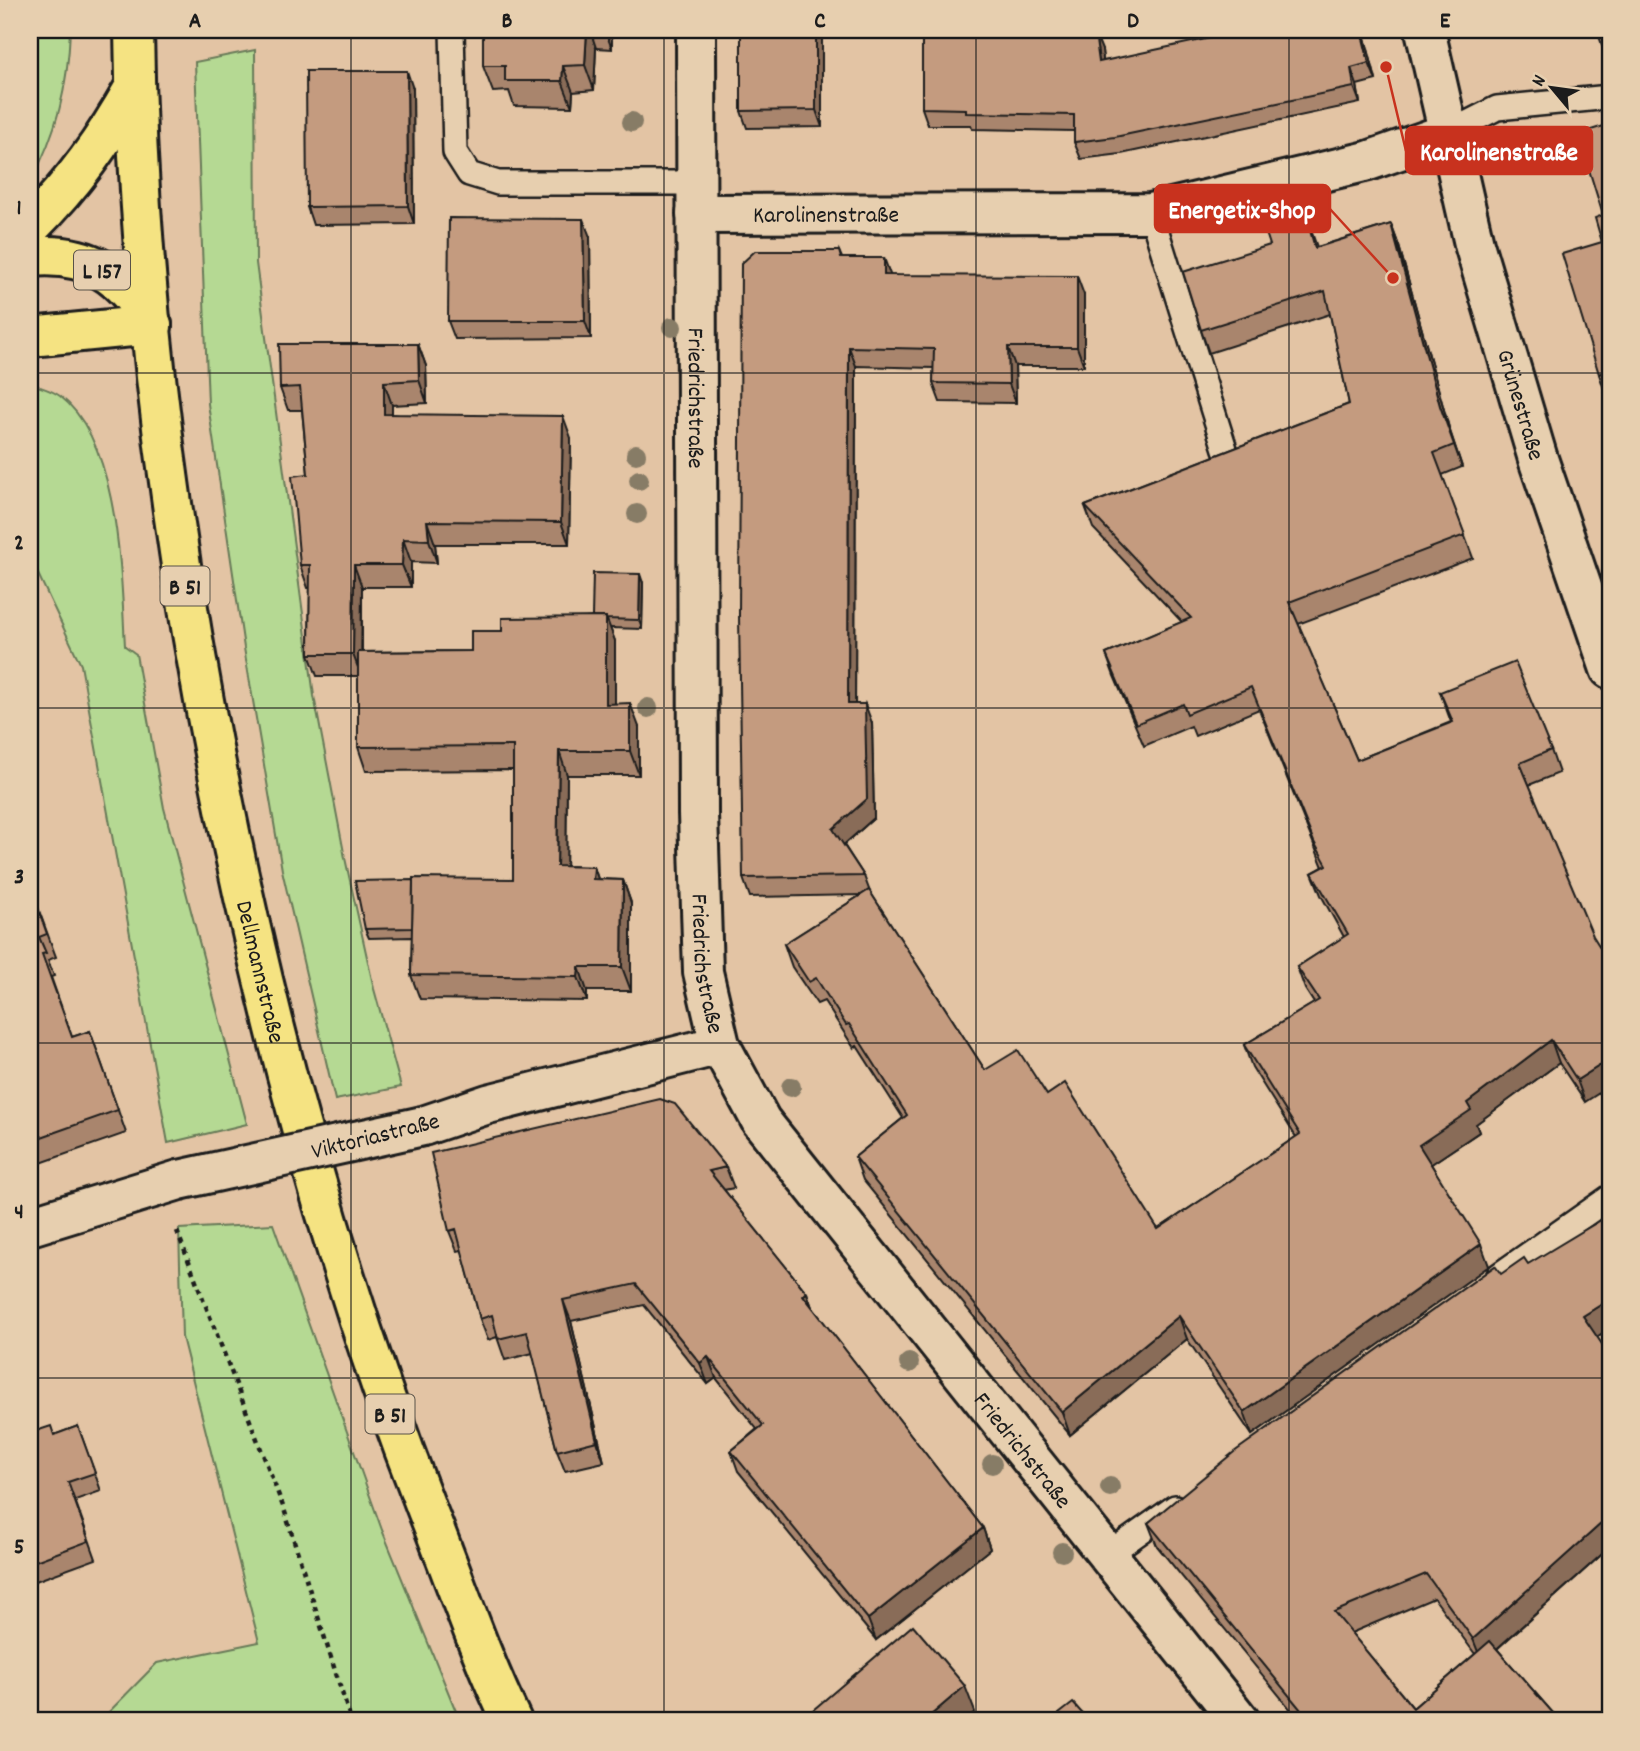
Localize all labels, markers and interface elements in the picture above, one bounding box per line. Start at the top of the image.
text: A [189,6,201,39]
text: B [502,6,513,39]
text: C [814,6,826,39]
text: D [1127,6,1139,39]
text: E [1440,6,1451,39]
north arrow [1518,52,1588,122]
text: N [1526,71,1554,92]
callout: Karolinenstraße [1406,127,1592,174]
text: Karolinenstraße [1420,136,1578,173]
callout: Energetix-Shop [1155,185,1330,232]
text: 1 [16,193,22,226]
text: Energetix-Shop [1168,194,1316,231]
street label: Karolinenstraße [753,200,899,234]
road number: L 157 [74,250,130,290]
street label: Friedrichstraße [677,327,711,469]
street label: Grünestraße [1486,346,1551,465]
text: 2 [14,528,24,561]
road number: B 51 [160,566,210,606]
text: 3 [14,862,24,895]
street label: Friedrichstraße [681,893,731,1037]
street label: Dellmannstraße [225,898,292,1047]
street label: Viktoriastraße [308,1106,443,1170]
text: 4 [14,1197,24,1230]
street label: Friedrichstraße [964,1386,1078,1517]
road number: B 51 [366,1394,414,1434]
text: 5 [14,1532,24,1565]

